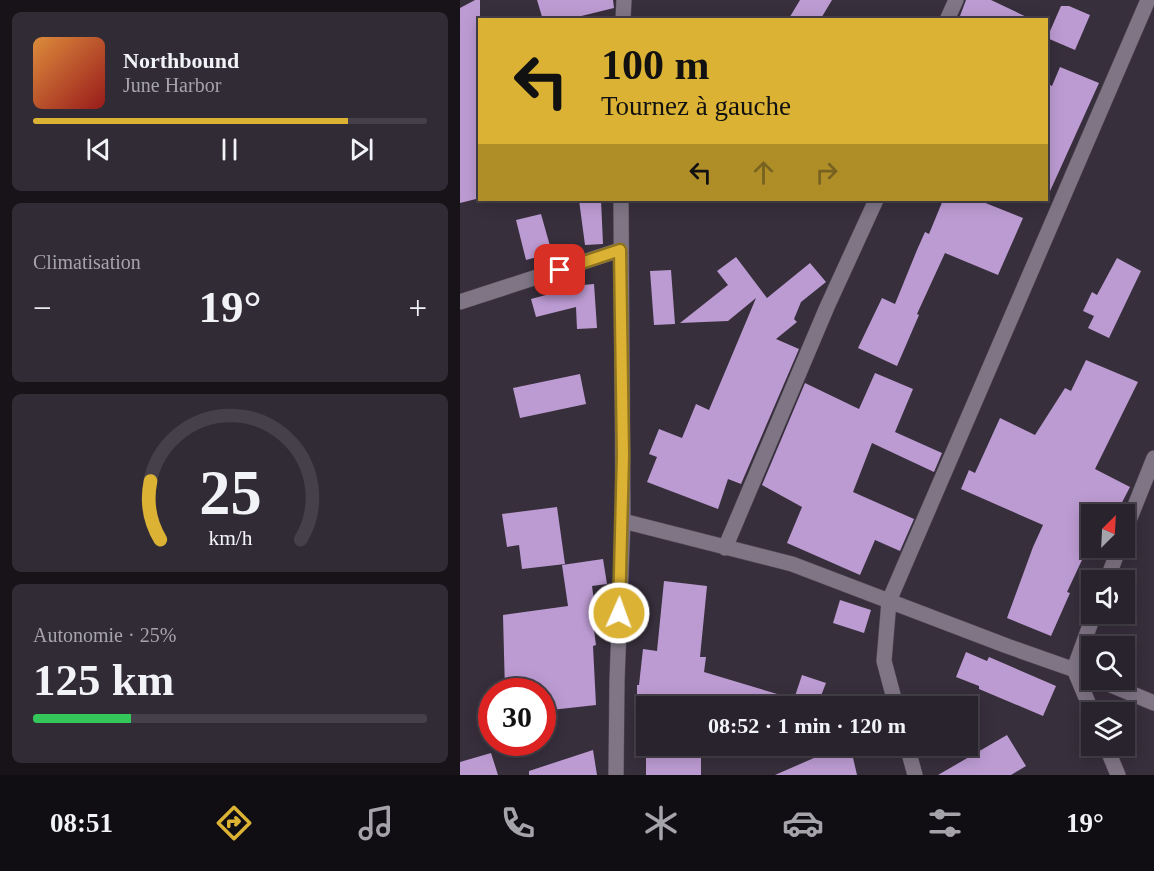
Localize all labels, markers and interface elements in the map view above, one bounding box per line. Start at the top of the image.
icon: left [502,42,580,120]
text: 100 m [601,42,710,88]
text: Northbound [123,48,239,73]
text: June Harbor [123,74,221,96]
text: Tournez à gauche [601,91,791,121]
icon: previous [82,133,115,166]
icon: pause [213,133,246,166]
icon: next [345,133,378,166]
icon: left [684,156,717,189]
icon: ahead [747,156,780,189]
icon: right [810,156,843,189]
pin [534,244,585,295]
text: Climatisation [33,251,141,273]
icon: arrive [543,253,576,286]
text: 19° [199,282,262,332]
text: − [33,290,52,326]
text: + [408,290,427,326]
text: 25 [199,458,261,527]
north arrow [1081,504,1135,558]
map controls [1081,504,1135,756]
text: km/h [208,526,252,550]
button: sound [1081,570,1135,624]
position arrow [587,581,651,645]
text: Autonomie · 25% [33,624,176,646]
button: search [1081,636,1135,690]
text: 125 km [33,655,174,705]
speed limit sign: 30 [478,678,556,756]
button: layers [1081,702,1135,756]
text: 08:52 · 1 min · 120 m [708,713,906,738]
icon: directions [213,802,255,844]
icon: music [355,802,397,844]
icon: phone [497,802,539,844]
icon: climate [640,802,682,844]
icon: car [782,802,824,844]
icon: filters [924,802,966,844]
text: 08:51 [50,808,113,838]
text: 19° [1066,808,1104,838]

